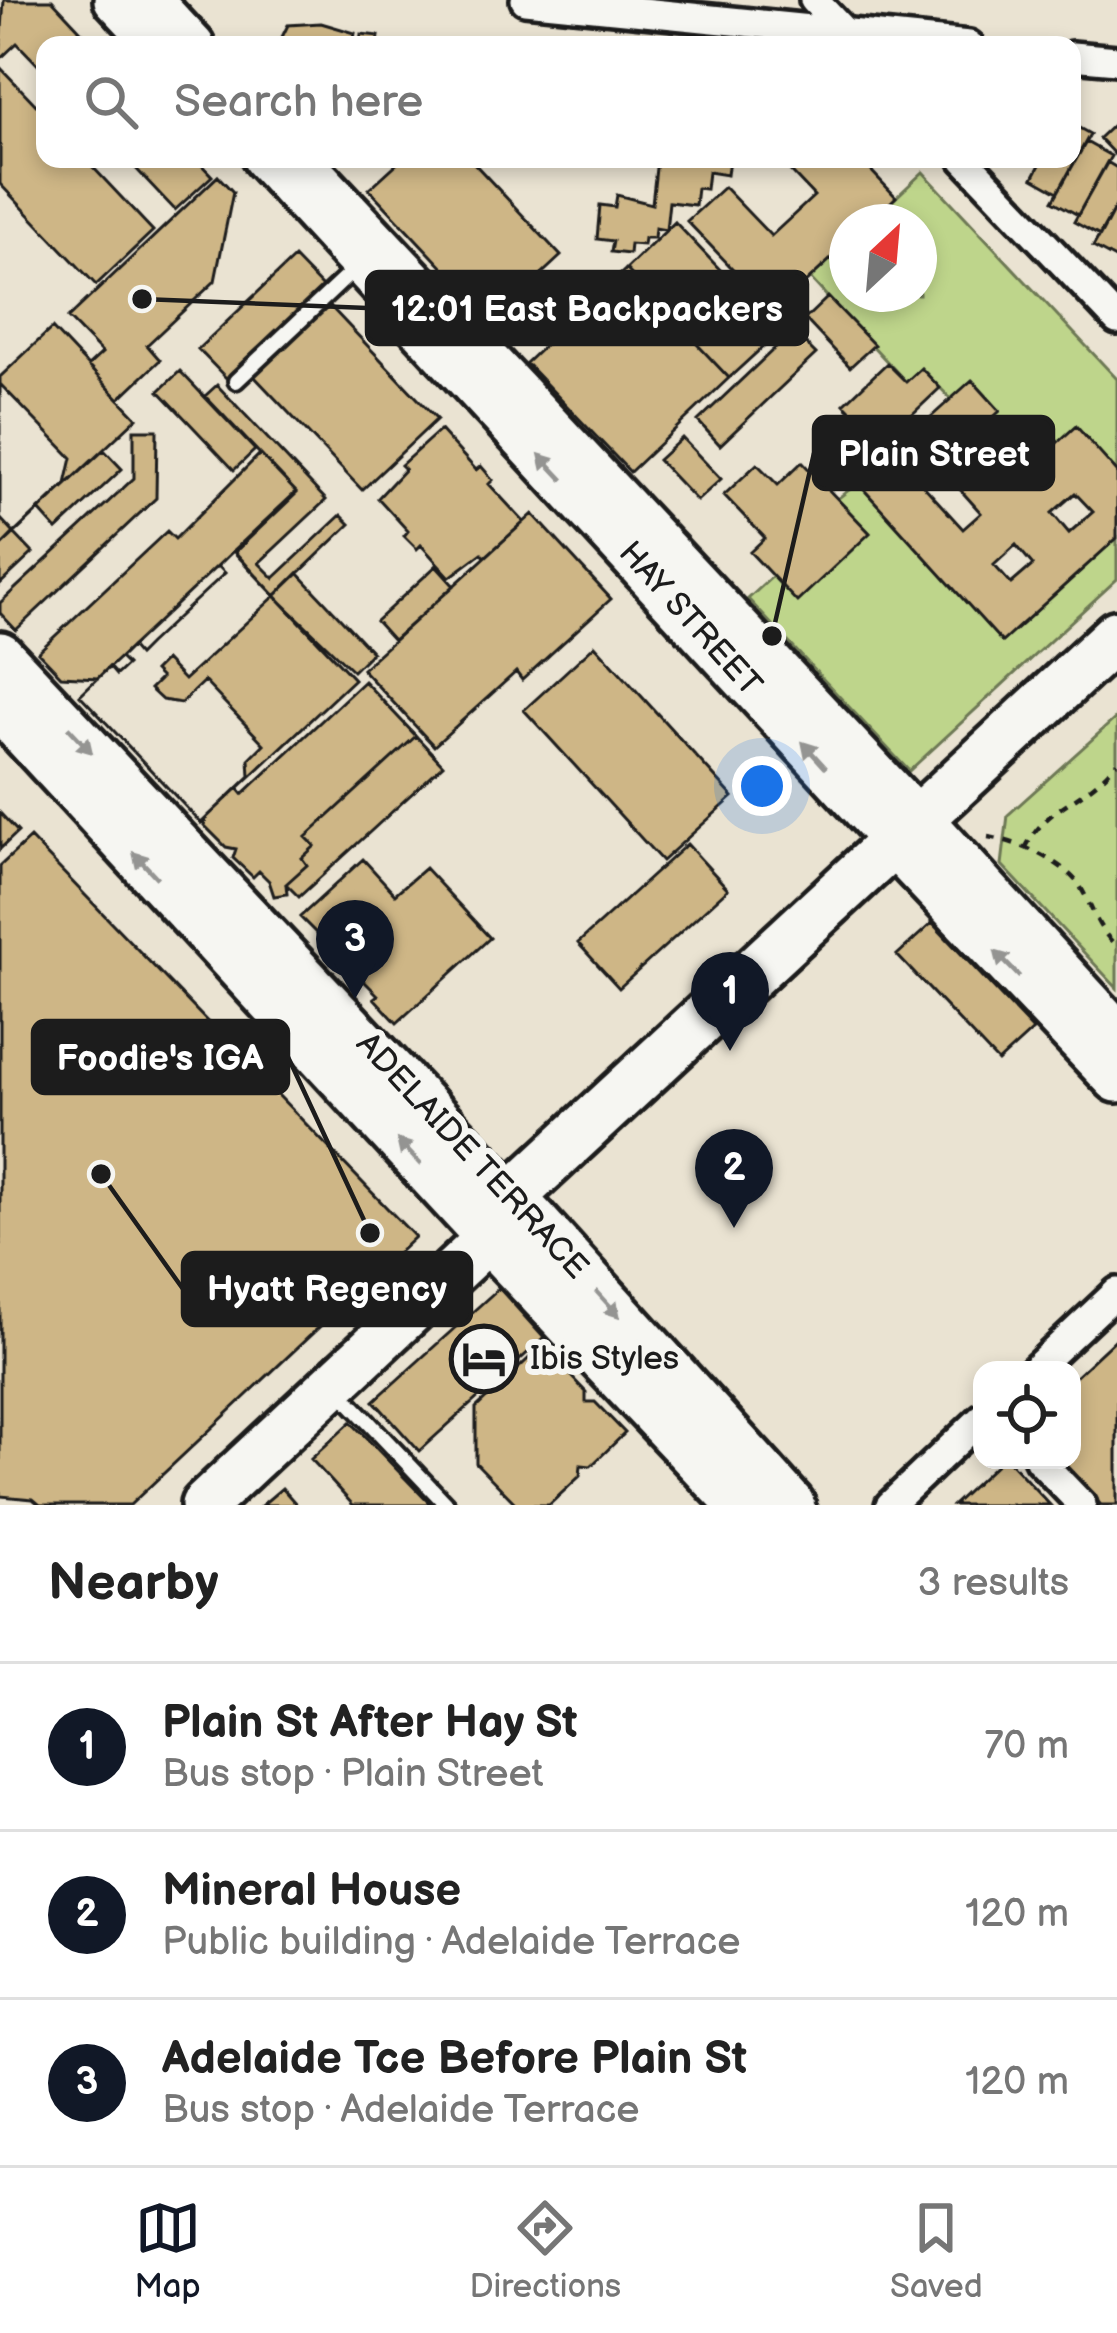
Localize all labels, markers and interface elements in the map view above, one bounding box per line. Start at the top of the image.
search box [36,36,1081,168]
icon: search [78,69,144,135]
text: Search here [174,75,423,130]
north arrow [829,204,937,312]
callout: 12:01 East Backpackers [367,272,807,344]
text: 12:01 East Backpackers [391,289,783,332]
callout: Plain Street [814,417,1053,489]
text: Plain Street [838,434,1030,477]
one-way arrow [538,453,565,482]
street label: HAY STREET [610,533,770,705]
one-way arrow [66,726,94,755]
one-way arrow [801,741,828,770]
your location [732,756,792,816]
one-way arrow [132,851,159,880]
pin: 3 [316,900,394,999]
one-way arrow [994,950,1022,979]
pin: 1 [691,952,769,1051]
callout: Foodie's IGA [33,1021,288,1093]
street label: ADELAIDE TERRACE [348,1025,596,1287]
text: Foodie's IGA [56,1038,265,1081]
pin: 2 [695,1129,773,1228]
one-way arrow [396,1137,424,1166]
callout: Hyatt Regency [183,1253,471,1325]
text: Hyatt Regency [207,1269,447,1312]
one-way arrow [594,1290,621,1319]
hotel icon: Ibis Styles [449,1324,519,1394]
place label: Ibis Styles [530,1339,679,1379]
map controls [973,1361,1081,1469]
button: locate [973,1361,1081,1469]
text: Nearby [48,1553,219,1614]
text: 3 results [917,1560,1069,1607]
text: Plain St After Hay St [162,1696,578,1751]
text: 1 [79,1723,95,1770]
text: 70 m [984,1723,1069,1770]
text: Bus stop · Plain Street [162,1751,544,1798]
text: Mineral House [162,1864,461,1919]
text: 2 [75,1891,99,1938]
text: 120 m [965,1891,1069,1938]
text: Public building · Adelaide Terrace [162,1919,740,1966]
text: Adelaide Tce Before Plain St [162,2032,747,2087]
text: 3 [76,2059,98,2106]
text: 120 m [965,2059,1069,2106]
text: Bus stop · Adelaide Terrace [162,2087,639,2134]
tab: Map [134,2195,201,2307]
tab: Directions [469,2195,621,2307]
tab: Saved [890,2195,983,2307]

